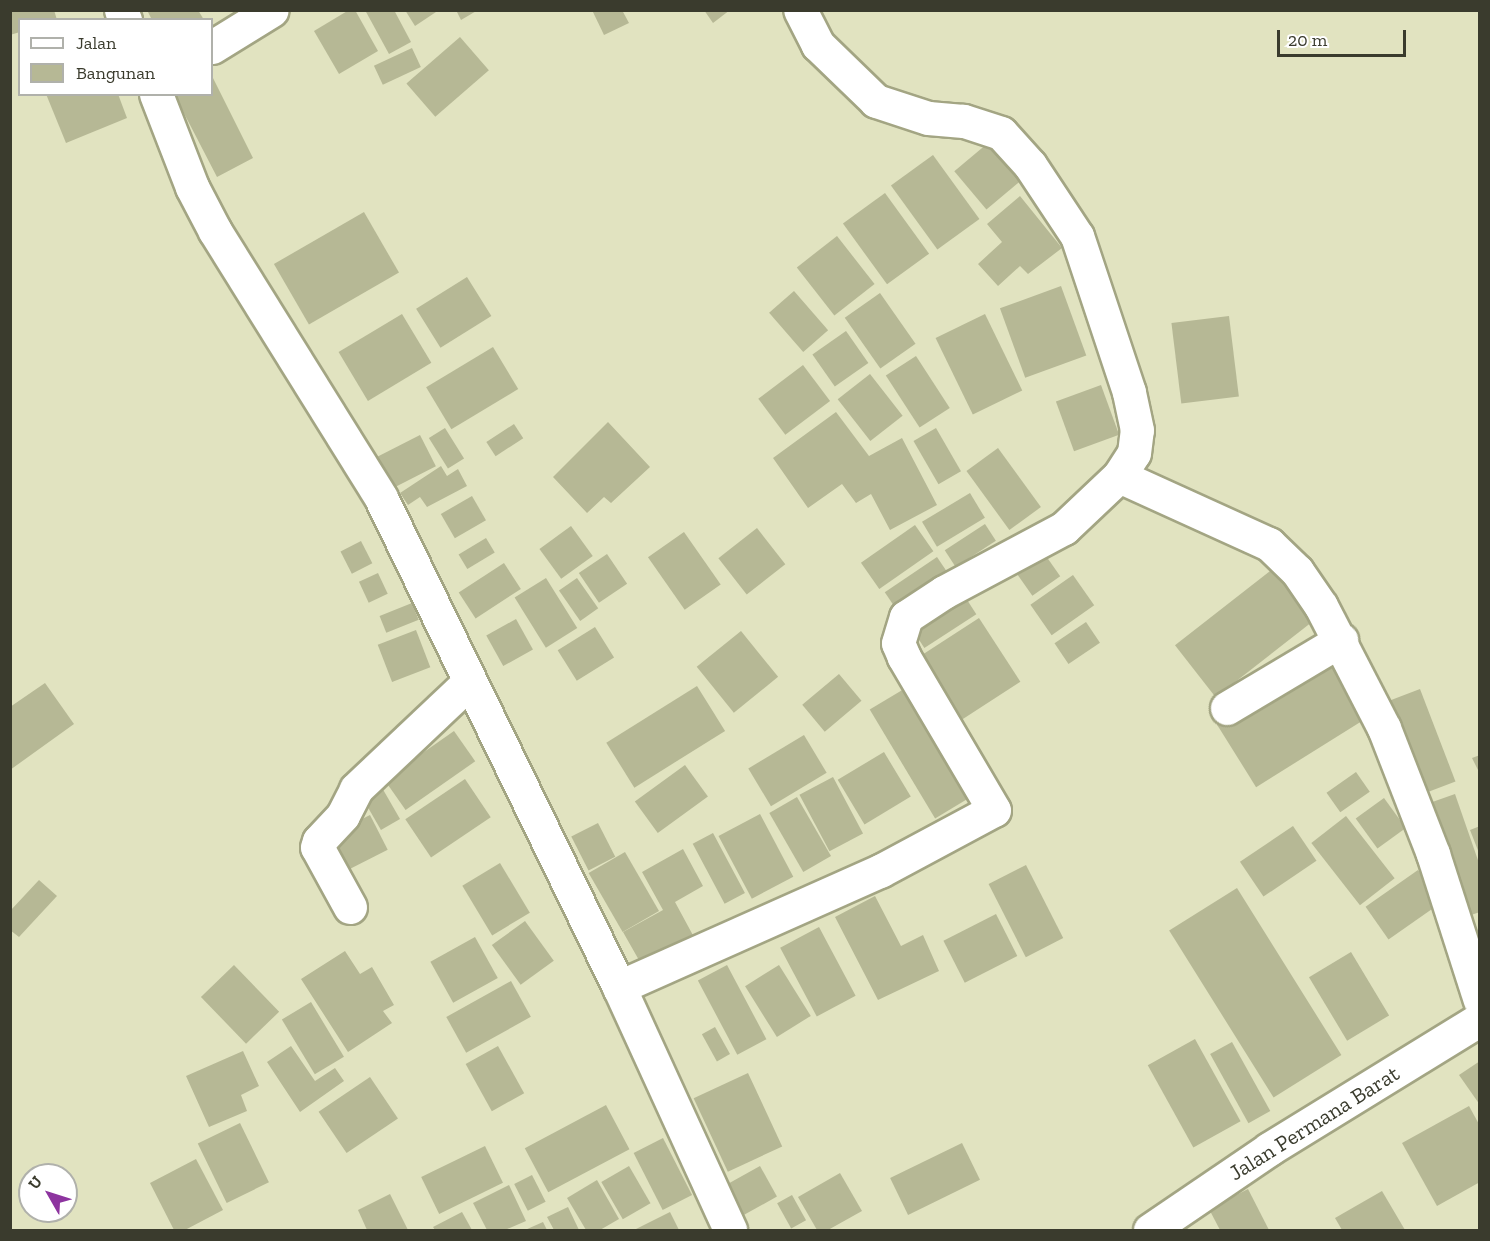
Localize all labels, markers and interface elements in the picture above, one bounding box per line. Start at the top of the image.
legend [18,18,213,96]
scale bar [1280,18,1409,56]
text: 20 m [1288,29,1327,51]
text: Jalan [76,32,116,54]
text: Bangunan [76,62,155,84]
street label: Jalan Permana Barat [1224,1060,1404,1186]
north arrow [18,1163,78,1223]
text: U [24,1172,46,1193]

